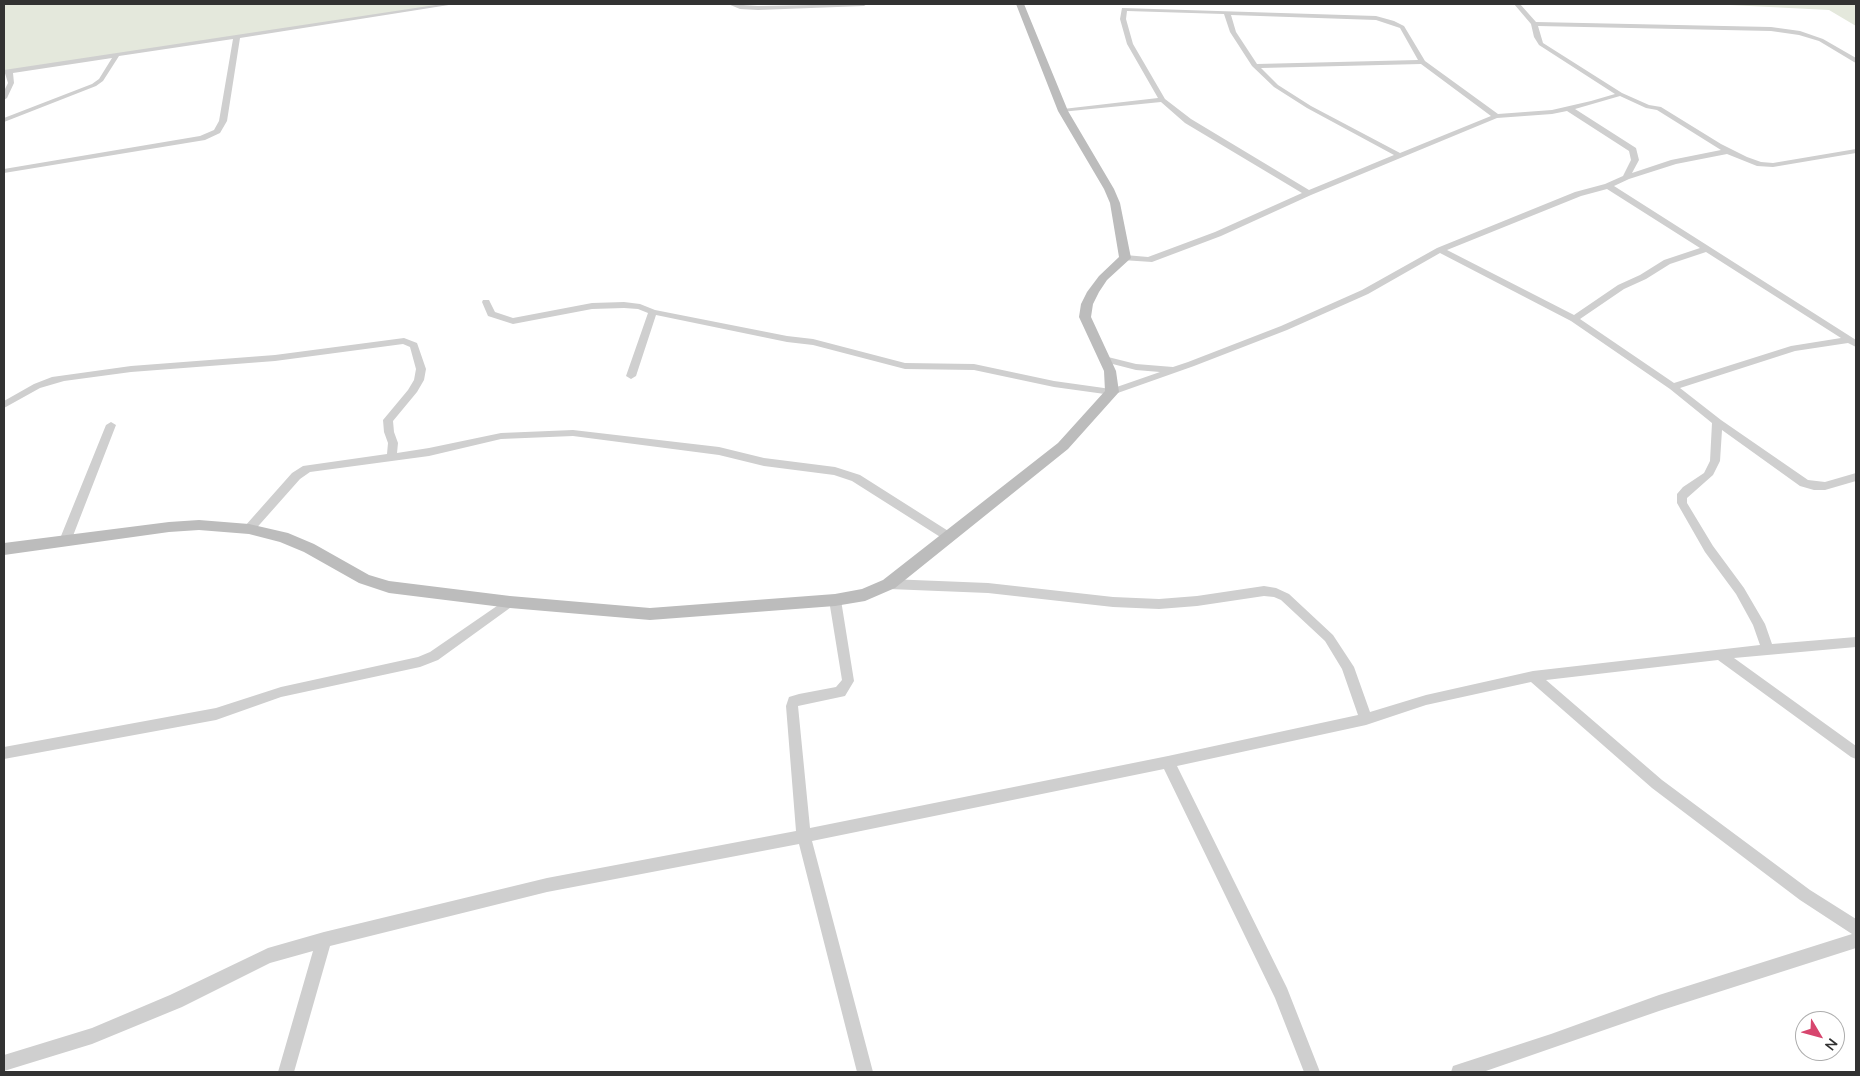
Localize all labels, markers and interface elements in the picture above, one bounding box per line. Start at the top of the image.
north arrow [1795,1011,1845,1061]
text: N [1821,1035,1842,1054]

